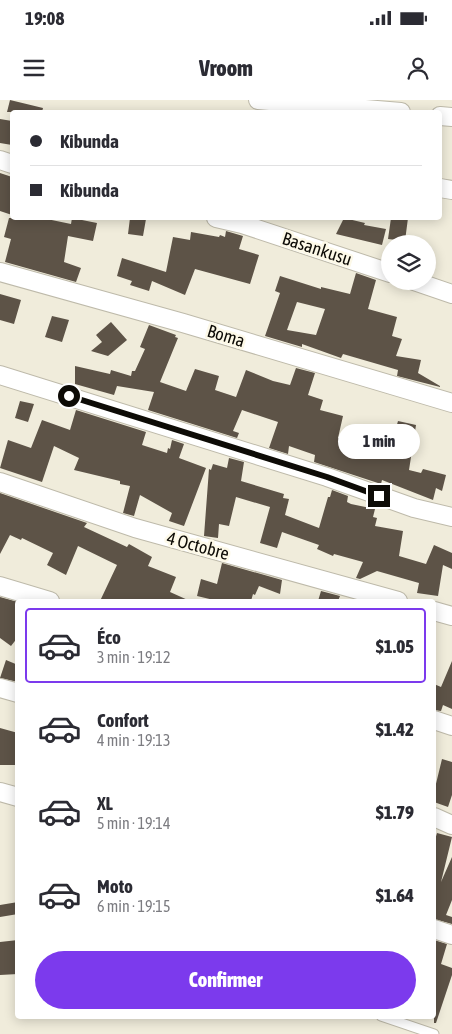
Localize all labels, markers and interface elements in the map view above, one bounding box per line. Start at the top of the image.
text: 19:08 [25,7,64,29]
icon: menu [20,54,48,82]
icon: person [404,54,432,82]
text: Vroom [199,55,253,81]
text: Kibunda [60,130,119,152]
text: Kibunda [60,179,119,201]
street label: Basankusu [280,227,355,270]
map controls [381,235,436,290]
button: layers [381,235,436,290]
street label: Boma [205,320,248,351]
route start [58,385,80,407]
callout: 1 min [338,424,420,458]
text: 1 min [363,432,395,450]
route end [368,485,390,507]
street label: 4 Octobre [165,527,232,564]
icon: car [37,623,82,668]
text: Éco [97,626,121,648]
text: $1.05 [376,635,414,657]
text: 3 min · 19:12 [97,648,170,666]
icon: car [37,706,82,751]
text: Confort [97,709,149,731]
text: $1.42 [376,718,414,740]
text: 4 min · 19:13 [97,731,170,749]
icon: car [37,789,82,834]
text: XL [97,792,113,814]
text: $1.79 [376,801,414,823]
text: 5 min · 19:14 [97,814,170,832]
icon: car [37,872,82,917]
text: Moto [97,875,133,897]
text: $1.64 [376,884,414,906]
text: 6 min · 19:15 [97,897,170,915]
button: Confirmer [35,951,416,1009]

